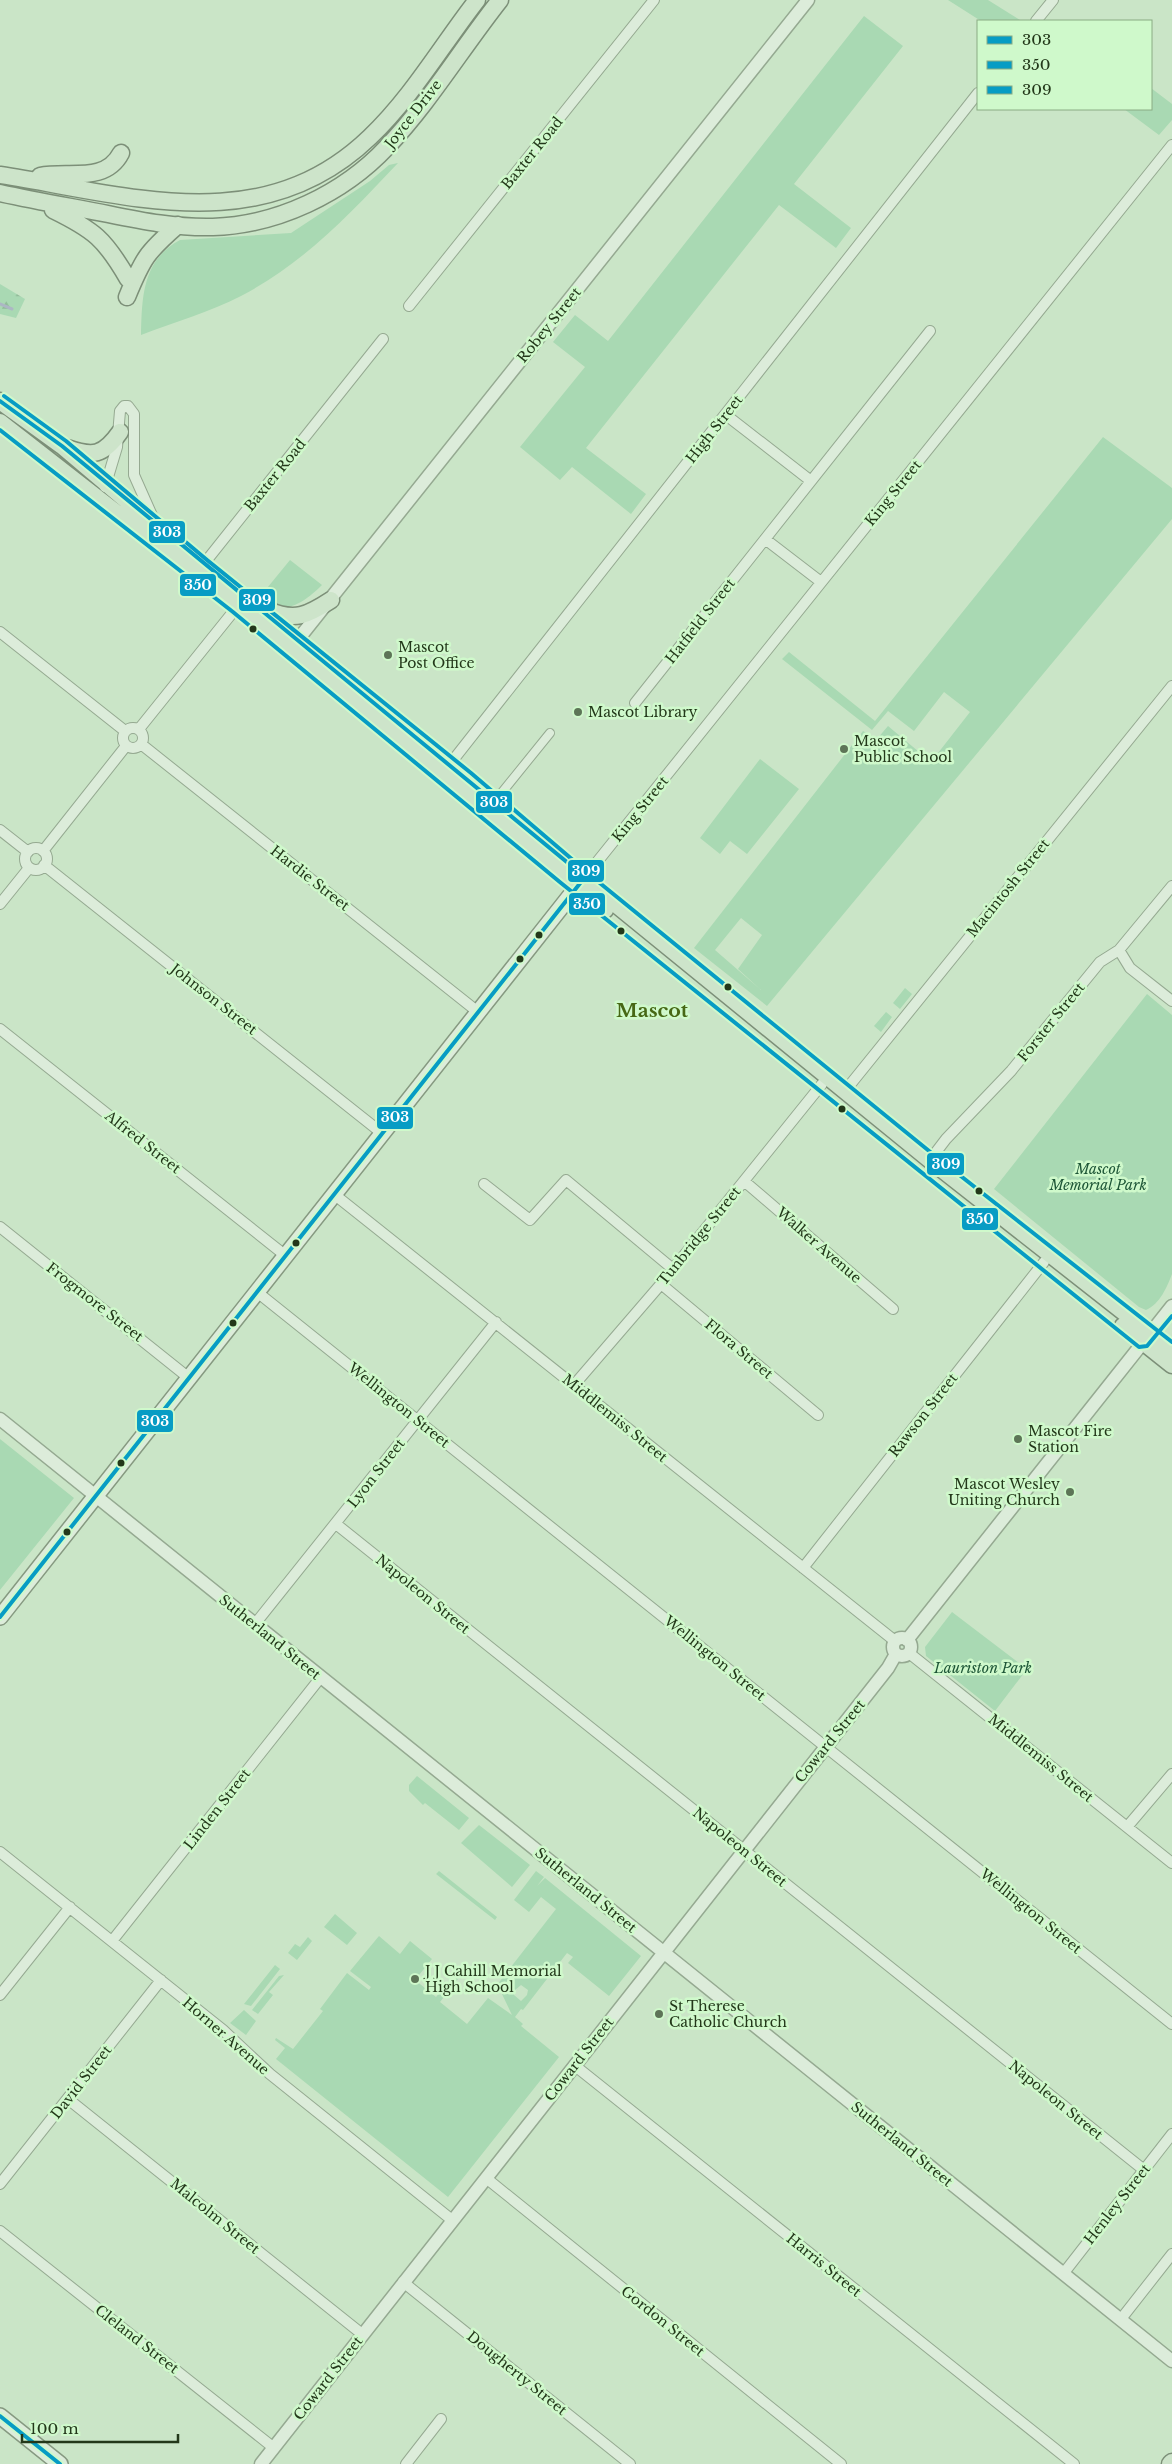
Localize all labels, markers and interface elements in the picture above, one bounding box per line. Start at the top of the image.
legend [977,20,1152,110]
text: 303 [1022,30,1051,49]
text: 350 [1022,55,1050,74]
street label: Joyce Drive [379,76,445,154]
text: 309 [1022,80,1052,99]
street label: Baxter Road [497,113,567,193]
street label: Robey Street [513,283,585,366]
street label: High Street [682,391,747,467]
street label: Baxter Road [240,435,310,515]
street label: King Street [861,456,926,530]
line badge: 303 [148,520,186,544]
text: 303 [153,523,181,541]
line badge: 350 [179,573,217,597]
street label: Hatfield Street [661,574,739,667]
text: 350 [184,576,212,594]
line badge: 309 [238,588,276,612]
text: 309 [243,591,271,609]
unlabelled marker [248,624,258,634]
place label: Mascot Post Office [398,638,474,672]
marker: Mascot Post Office [382,649,394,661]
place label: Mascot Library [588,703,698,721]
marker: Mascot Library [572,706,584,718]
place label: Mascot Public School [854,732,952,766]
marker: Mascot Public School [838,743,850,755]
street label: King Street [608,772,673,846]
line badge: 303 [475,790,513,814]
text: 303 [480,793,508,811]
street label: Macintosh Street [963,835,1054,941]
street label: Hardie Street [267,841,354,915]
line badge: 309 [567,859,605,883]
text: 309 [572,862,600,880]
line badge: 350 [568,892,606,916]
text: 350 [573,895,601,913]
unlabelled marker [616,926,626,936]
unlabelled marker [534,930,544,940]
unlabelled marker [515,954,525,964]
street label: Johnson Street [166,958,261,1039]
street label: Forster Street [1014,978,1089,1065]
unlabelled marker [723,982,733,992]
district label: Mascot [616,999,689,1022]
unlabelled marker [837,1104,847,1114]
street label: Alfred Street [101,1106,185,1178]
line badge: 303 [376,1106,414,1130]
text: 303 [381,1108,409,1126]
line badge: 309 [926,1152,965,1176]
text: 309 [932,1155,960,1173]
park label: Mascot Memorial Park [1048,1160,1147,1194]
street label: Tunbridge Street [654,1182,745,1289]
unlabelled marker [974,1186,984,1196]
street label: Walker Avenue [772,1203,865,1287]
line badge: 350 [961,1207,999,1231]
text: 350 [966,1210,994,1228]
unlabelled marker [291,1238,301,1248]
street label: Frogmore Street [43,1259,148,1346]
street label: Flora Street [701,1315,777,1383]
unlabelled marker [228,1318,238,1328]
street label: Wellington Street [344,1358,454,1452]
street label: Rawson Street [885,1369,962,1461]
street label: Middlemiss Street [559,1370,672,1466]
line badge: 303 [136,1409,174,1433]
text: 303 [141,1412,169,1430]
place label: Mascot Fire Station [1028,1422,1112,1456]
marker: Mascot Fire Station [1012,1433,1024,1445]
street label: Lyon Street [343,1434,409,1511]
unlabelled marker [116,1458,126,1468]
place label: Mascot Wesley Uniting Church [948,1475,1060,1509]
marker: Mascot Wesley Uniting Church [1064,1486,1076,1498]
unlabelled marker [62,1527,72,1537]
street label: Napoleon Street [372,1550,474,1638]
street label: Sutherland Street [216,1590,325,1684]
street label: Wellington Street [660,1611,770,1705]
park label: Lauriston Park [933,1659,1032,1677]
street label: Coward Street [791,1695,869,1786]
street label: Middlemiss Street [985,1710,1098,1806]
street label: Linden Street [180,1764,255,1853]
street label: Napoleon Street [689,1803,791,1891]
street label: Sutherland Street [532,1843,641,1937]
street label: Wellington Street [976,1864,1086,1958]
place label: J J Cahill Memorial High School [423,1962,562,1996]
marker: J J Cahill Memorial High School [409,1973,421,1985]
street label: Horner Avenue [179,1993,273,2079]
place label: St Therese Catholic Church [669,1997,787,2031]
marker: St Therese Catholic Church [653,2008,665,2020]
street label: Coward Street [541,2013,618,2105]
street label: David Street [47,2041,116,2122]
street label: Napoleon Street [1005,2056,1107,2144]
street label: Sutherland Street [848,2097,957,2191]
street label: Henley Street [1080,2160,1154,2248]
street label: Malcolm Street [167,2174,264,2258]
street label: Harris Street [783,2229,866,2301]
street label: Gordon Street [618,2282,709,2361]
street label: Cleland Street [92,2301,183,2378]
street label: Dougherty Street [463,2327,571,2419]
street label: Coward Street [290,2332,367,2424]
scale bar [22,2412,179,2444]
text: 100 m [30,2419,79,2438]

